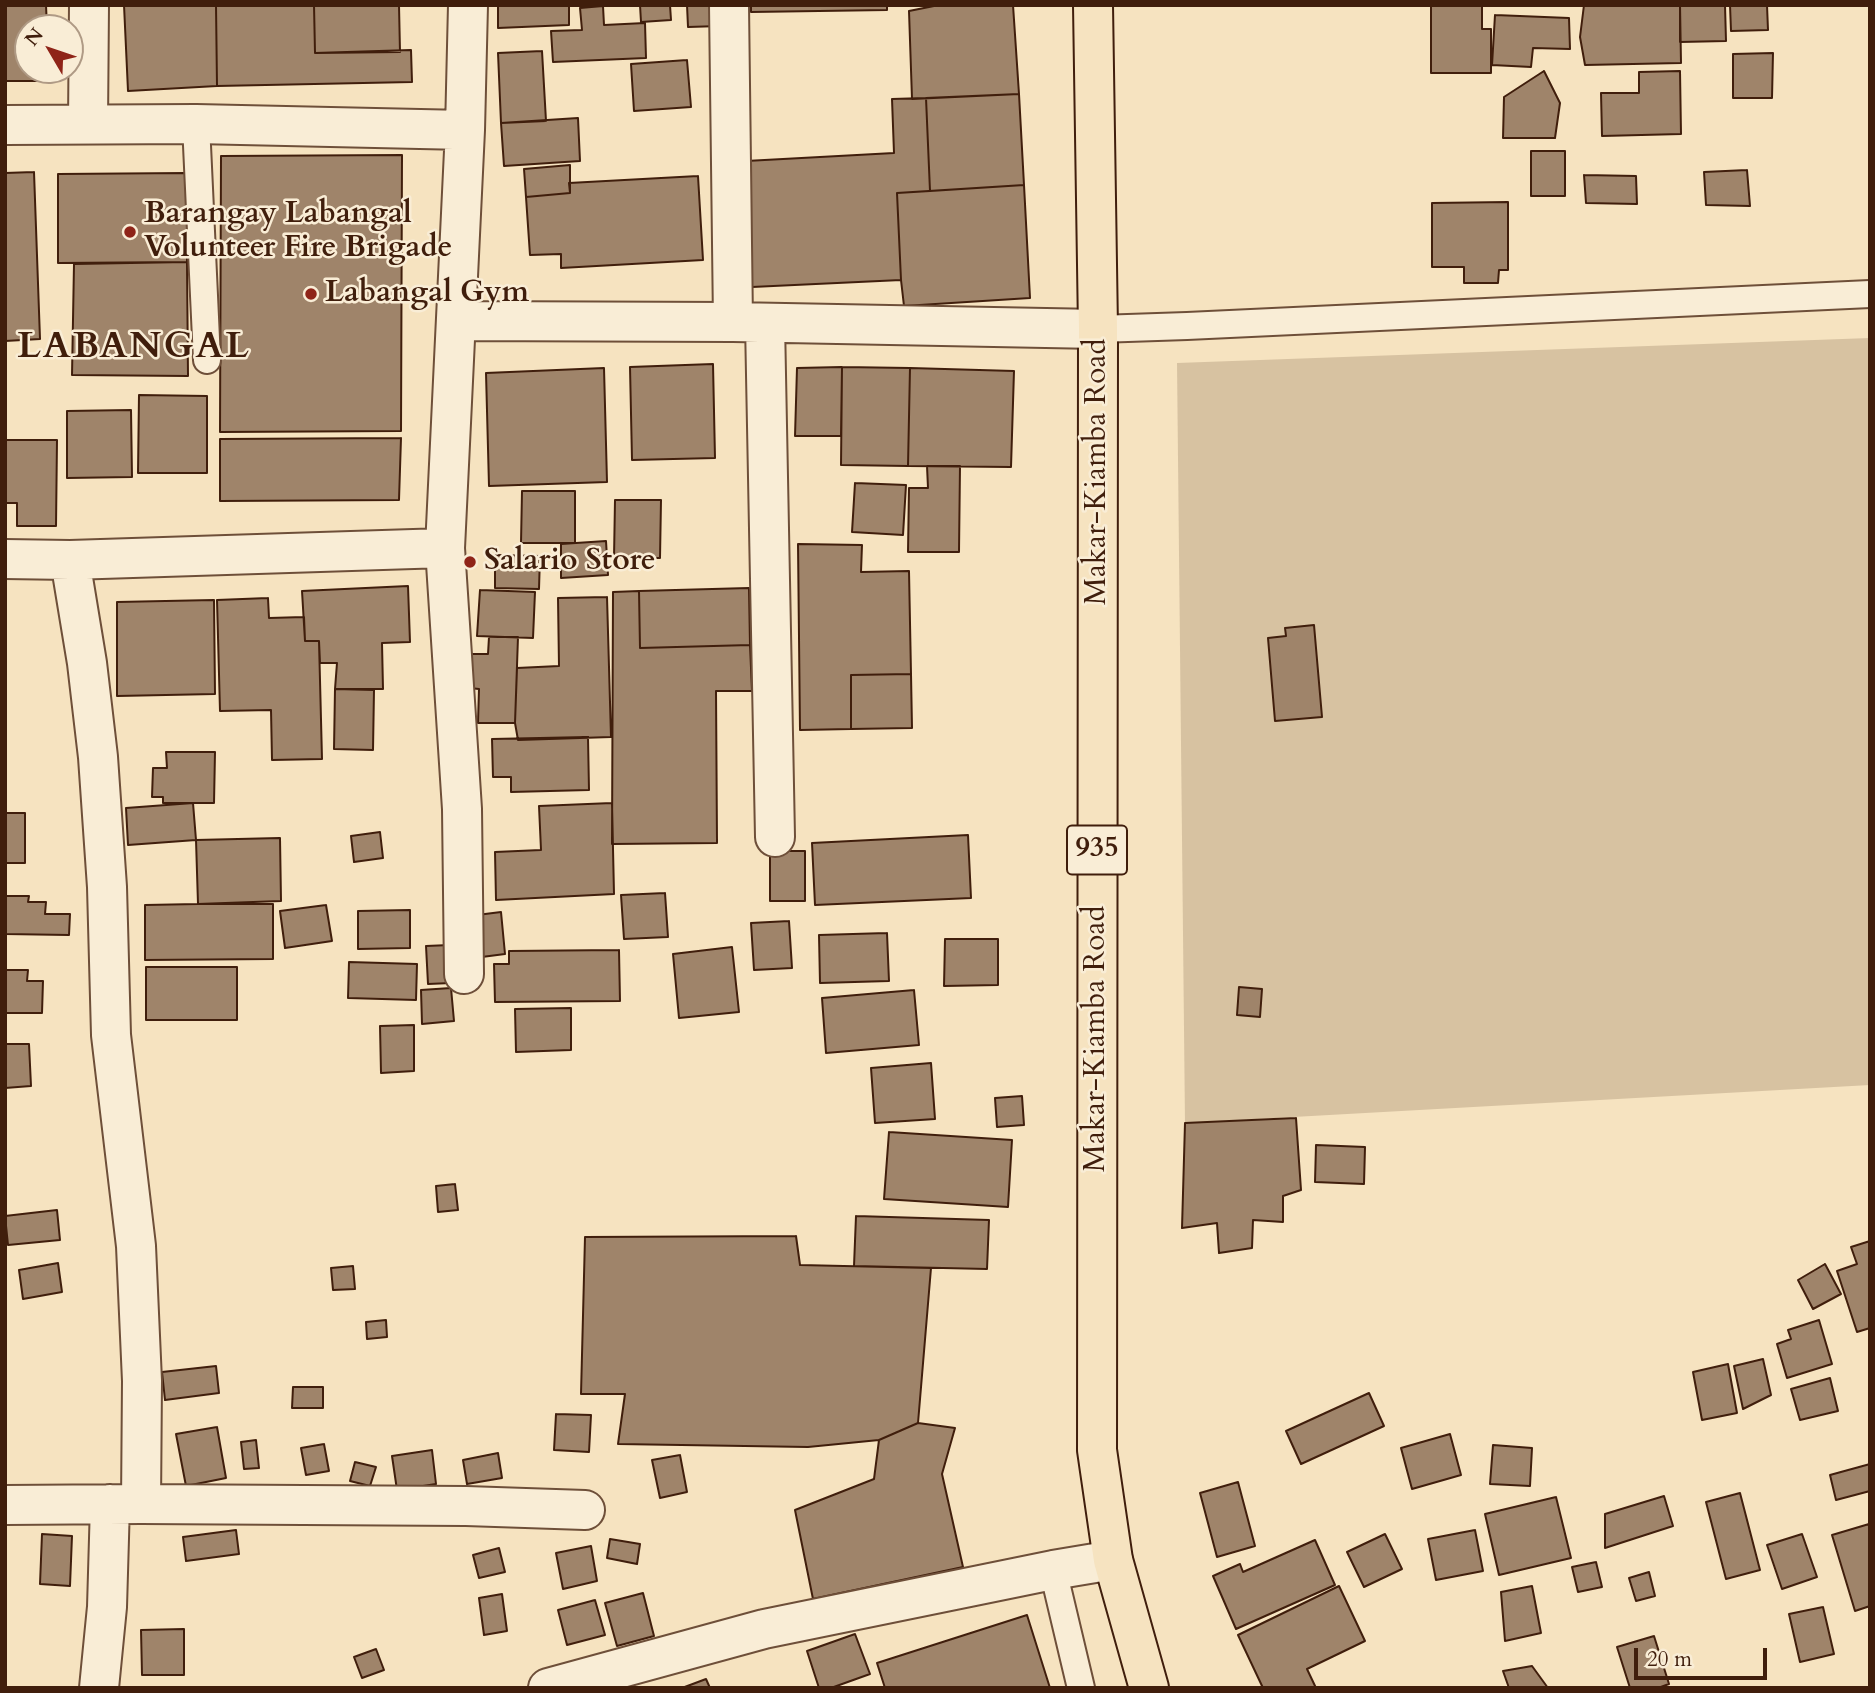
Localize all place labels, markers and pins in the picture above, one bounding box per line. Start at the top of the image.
place label: Barangay Labangal Volunteer Fire Brigade [144,197,452,268]
marker: Barangay Labangal Volunteer Fire Brigade [122,224,138,240]
place label: Labangal Gym [325,276,529,312]
marker: Labangal Gym [303,286,319,302]
place label: Salario Store [484,544,656,580]
marker: Salario Store [462,554,478,570]

